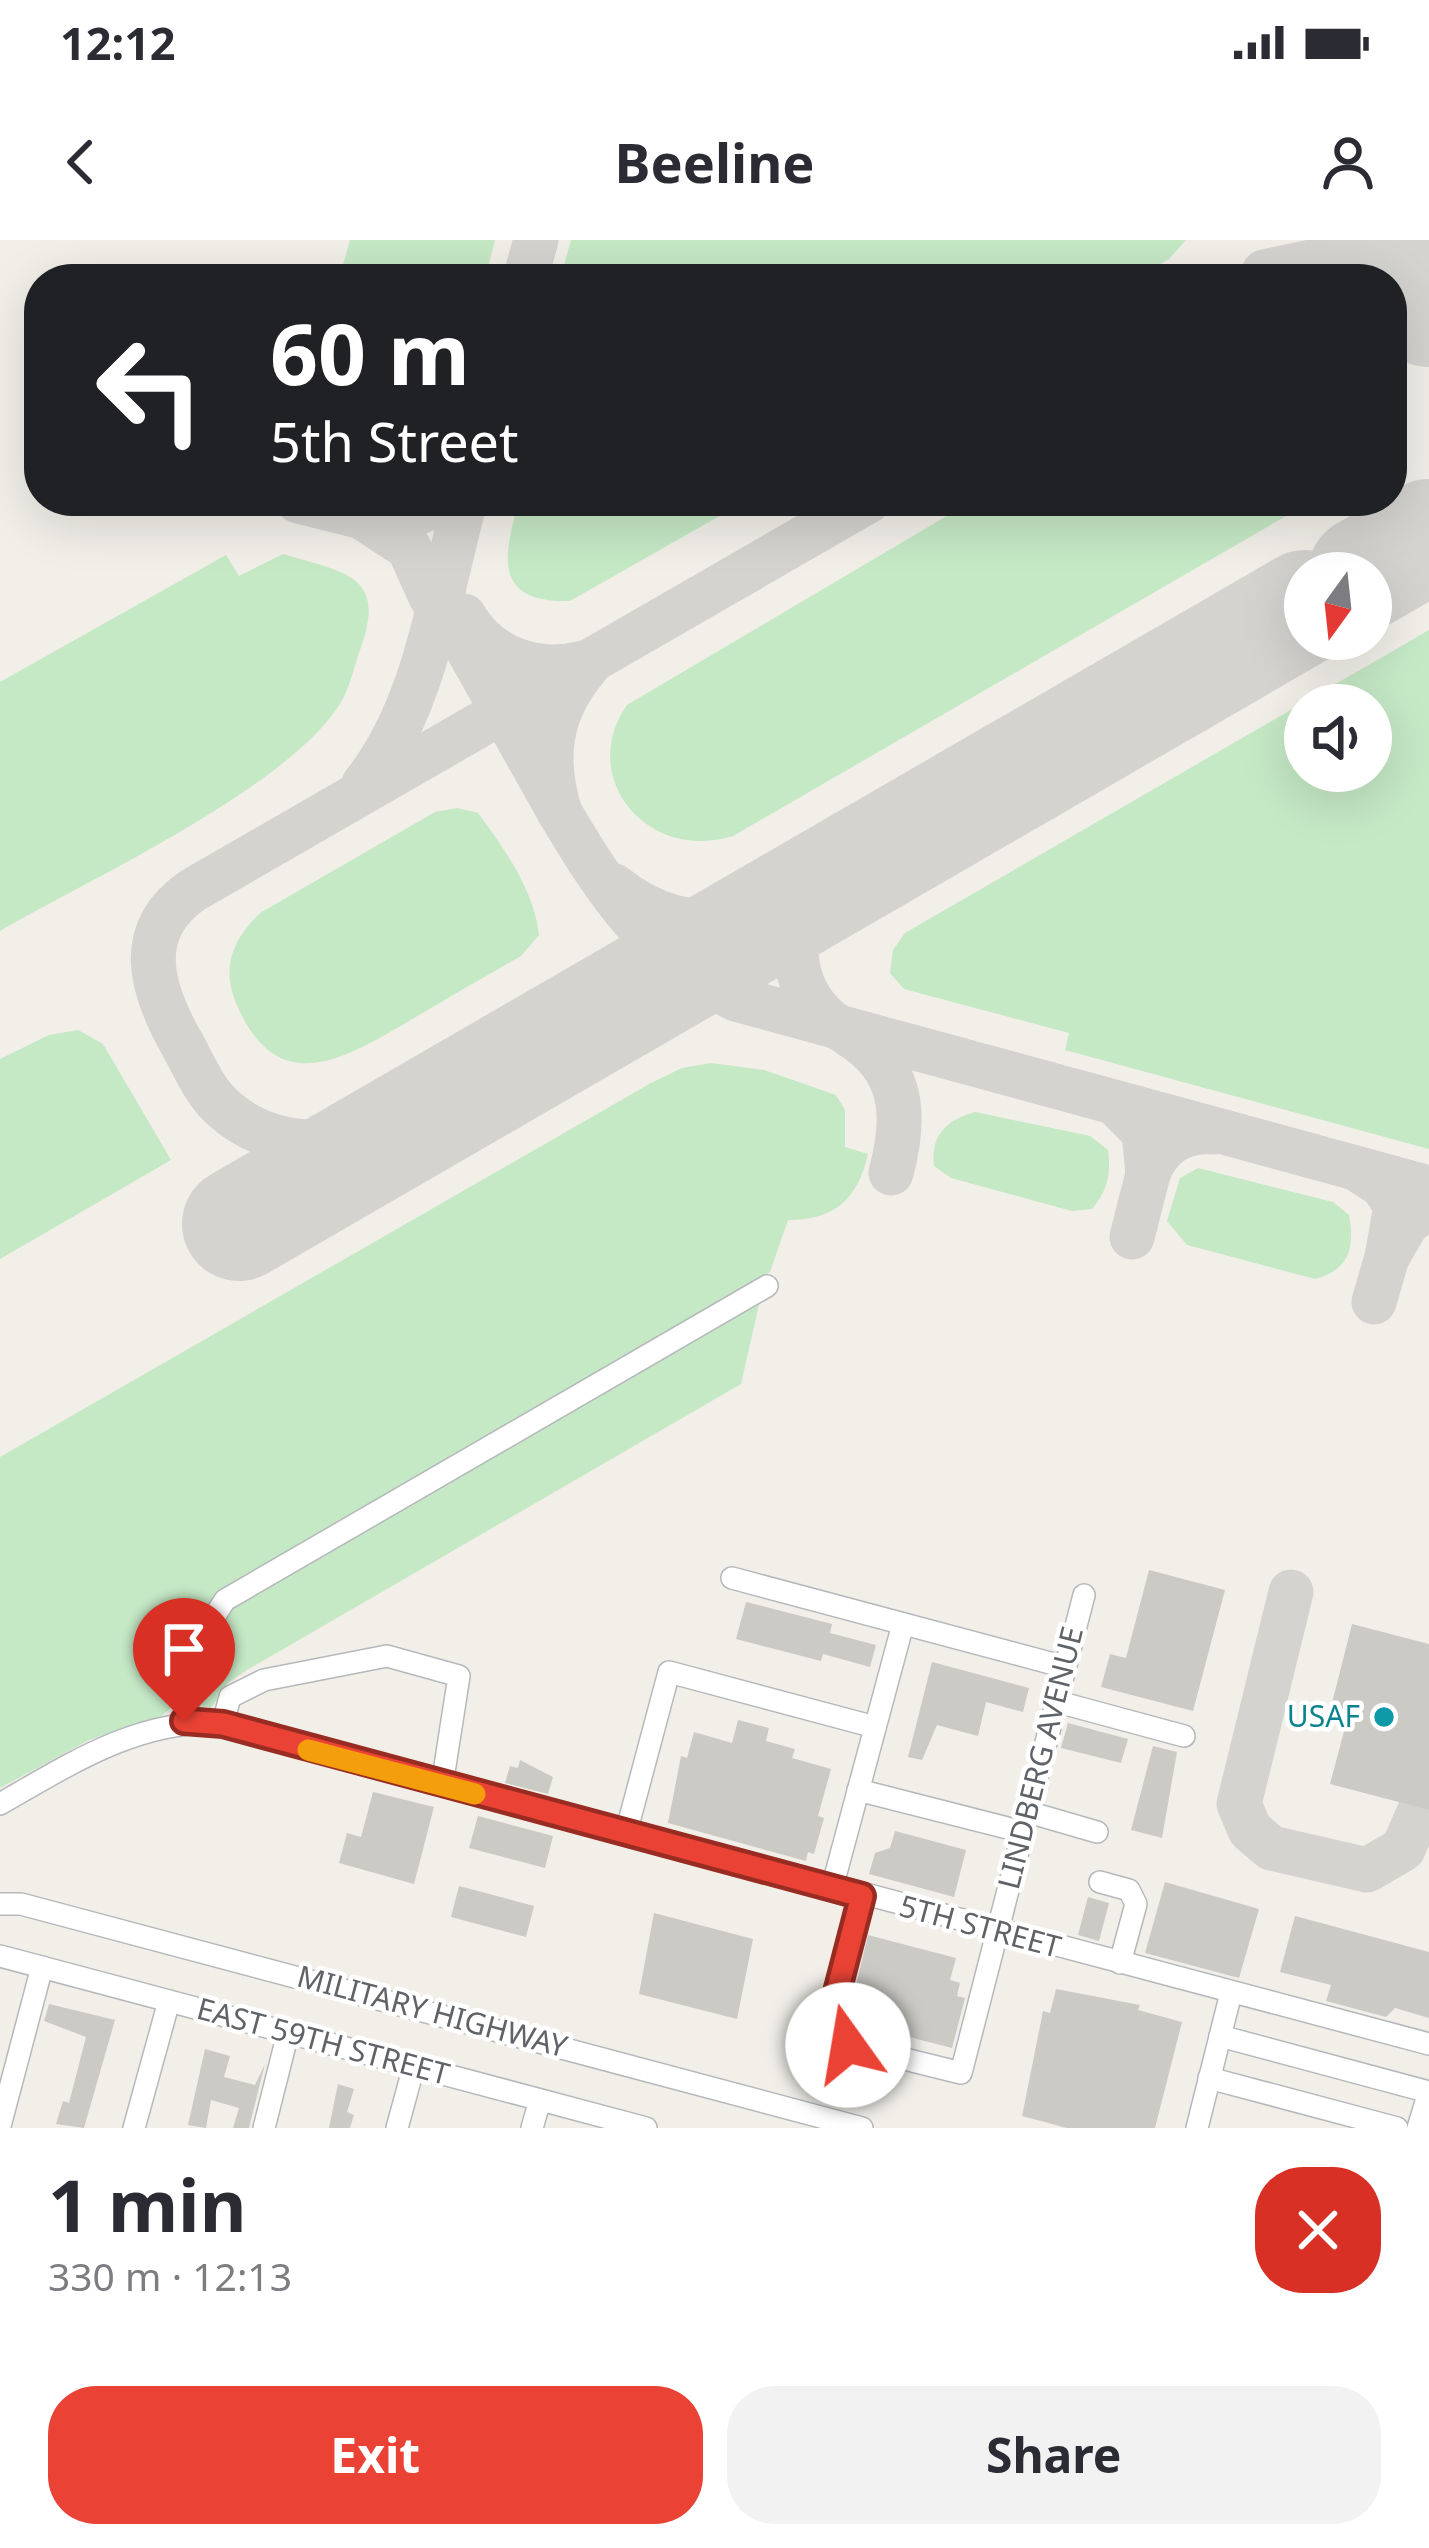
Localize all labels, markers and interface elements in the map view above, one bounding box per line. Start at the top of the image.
text: 12:12 [60,12,176,73]
text: Beeline [615,125,814,199]
icon: back [48,129,114,195]
icon: person [1315,129,1381,195]
text: 60 m [270,295,470,410]
icon: left [72,312,228,468]
text: 5th Street [270,404,519,478]
north arrow [1284,552,1392,660]
map controls [1284,552,1392,792]
button: sound [1284,684,1392,792]
pin [133,1598,235,1721]
icon: arrive [151,1616,217,1682]
street label: LINDBERG AVENUE [987,1622,1092,1893]
place label: USAF [1287,1695,1360,1736]
marker: USAF [1371,1704,1397,1730]
street label: 5TH STREET [895,1884,1066,1967]
street label: MILITARY HIGHWAY [293,1955,572,2066]
position arrow [785,1982,911,2108]
street label: EAST 59TH STREET [193,1987,454,2094]
text: 1 min [48,2155,246,2253]
button: close [1255,2167,1381,2293]
text: 330 m · 12:13 [48,2249,292,2302]
button: Exit [48,2386,703,2524]
button: Share [727,2386,1381,2524]

